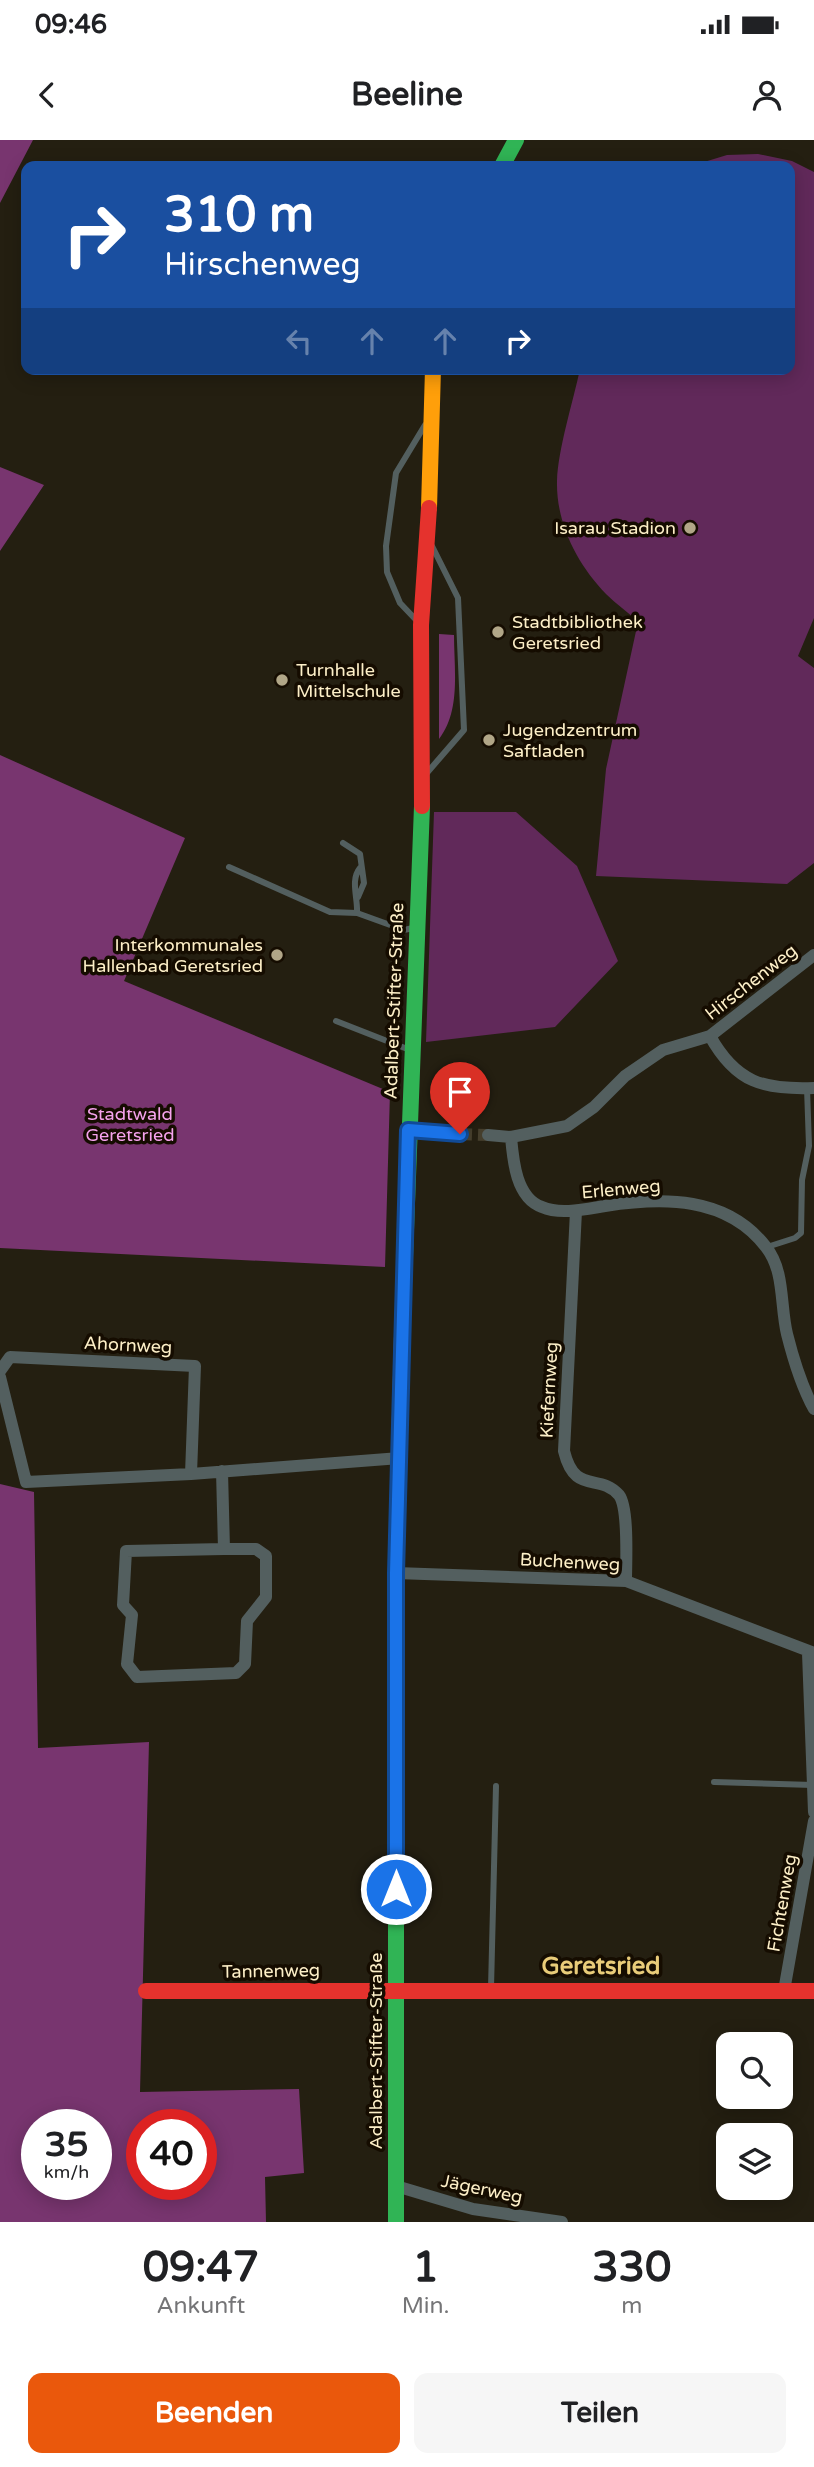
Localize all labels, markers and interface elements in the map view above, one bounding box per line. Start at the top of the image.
text: 09:46 [35,9,107,40]
icon: back [28,76,66,114]
text: Beeline [351,76,463,114]
icon: person [748,76,786,114]
text: 310 m [164,186,314,245]
icon: right [49,189,140,280]
text: Hirschenweg [164,246,361,284]
icon: left [280,322,318,360]
icon: ahead [353,322,391,360]
icon: ahead [426,322,464,360]
icon: right [499,322,537,360]
place label: Isarau Stadion [554,517,676,539]
marker: Isarau Stadion [682,520,698,536]
place label: Stadtbibliothek Geretsried [512,611,643,654]
marker: Stadtbibliothek Geretsried [490,624,506,640]
place label: Turnhalle Mittelschule [296,659,401,702]
marker: Turnhalle Mittelschule [274,672,290,688]
place label: Jugendzentrum Saftladen [503,719,637,762]
marker: Jugendzentrum Saftladen [481,732,497,748]
street label: Adalbert-Stifter-Straße [380,902,408,1100]
place label: Interkommunales Hallenbad Geretsried [83,934,263,977]
street label: Hirschenweg [701,939,801,1025]
marker: Interkommunales Hallenbad Geretsried [269,947,285,963]
pin [430,1062,490,1134]
icon: arrive [441,1073,479,1111]
park label: Stadtwald Geretsried [85,1103,175,1146]
street label: Erlenweg [580,1175,662,1203]
street label: Ahornweg [83,1332,173,1358]
street label: Kiefernweg [535,1341,563,1439]
street label: Buchenweg [519,1548,621,1576]
position arrow [359,1852,433,1926]
street label: Fichtenweg [763,1852,801,1954]
district label: Geretsried [542,1952,660,1981]
street label: Adalbert-Stifter-Straße [365,1953,387,2149]
street label: Tannenweg [222,1959,320,1983]
map controls [716,2032,793,2200]
button: search [716,2032,793,2109]
speed limit sign: 40 [126,2109,217,2200]
button: layers [716,2123,793,2200]
text: 35 [45,2124,88,2166]
text: km/h [44,2161,89,2183]
street label: Jägerweg [439,2170,525,2208]
text: 09:47 [143,2242,259,2293]
text: 1 [412,2242,439,2293]
text: 330 [592,2242,671,2293]
text: Ankunft [157,2292,245,2320]
text: Min. [402,2292,449,2320]
text: m [621,2292,642,2320]
button: Beenden [28,2373,400,2453]
button: Teilen [414,2373,786,2453]

